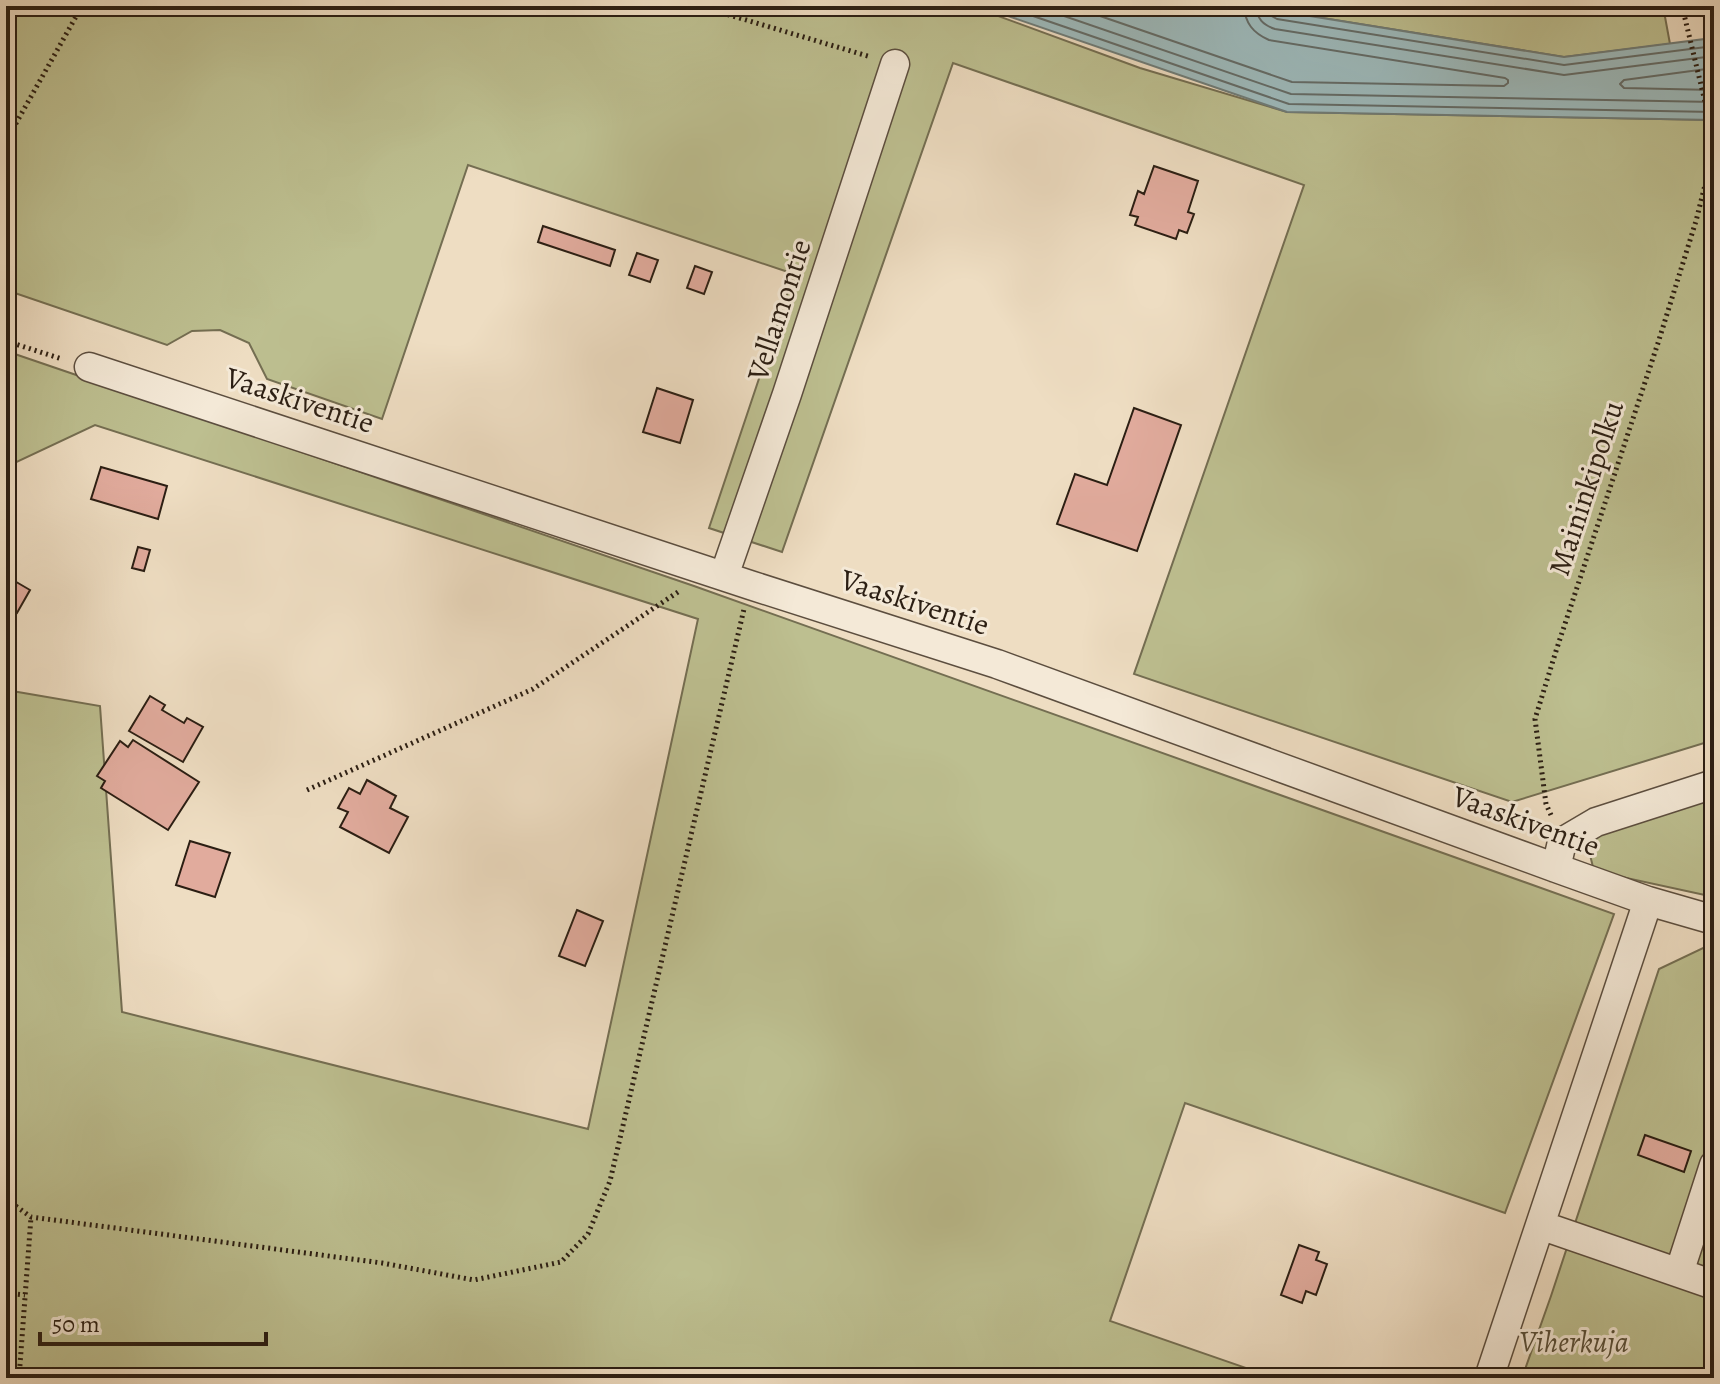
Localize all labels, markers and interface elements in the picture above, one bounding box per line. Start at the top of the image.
street label: Vellamontie [737,234,821,387]
street label: Vaaskiventie [220,357,379,443]
street label: Maininkipolku [1539,395,1633,580]
street label: Vaaskiventie [835,559,994,645]
street label: Vaaskiventie [1446,776,1605,866]
scale bar [40,1296,266,1346]
text: 50 m [52,1308,100,1340]
park label: Viherkuja [1519,1322,1629,1362]

